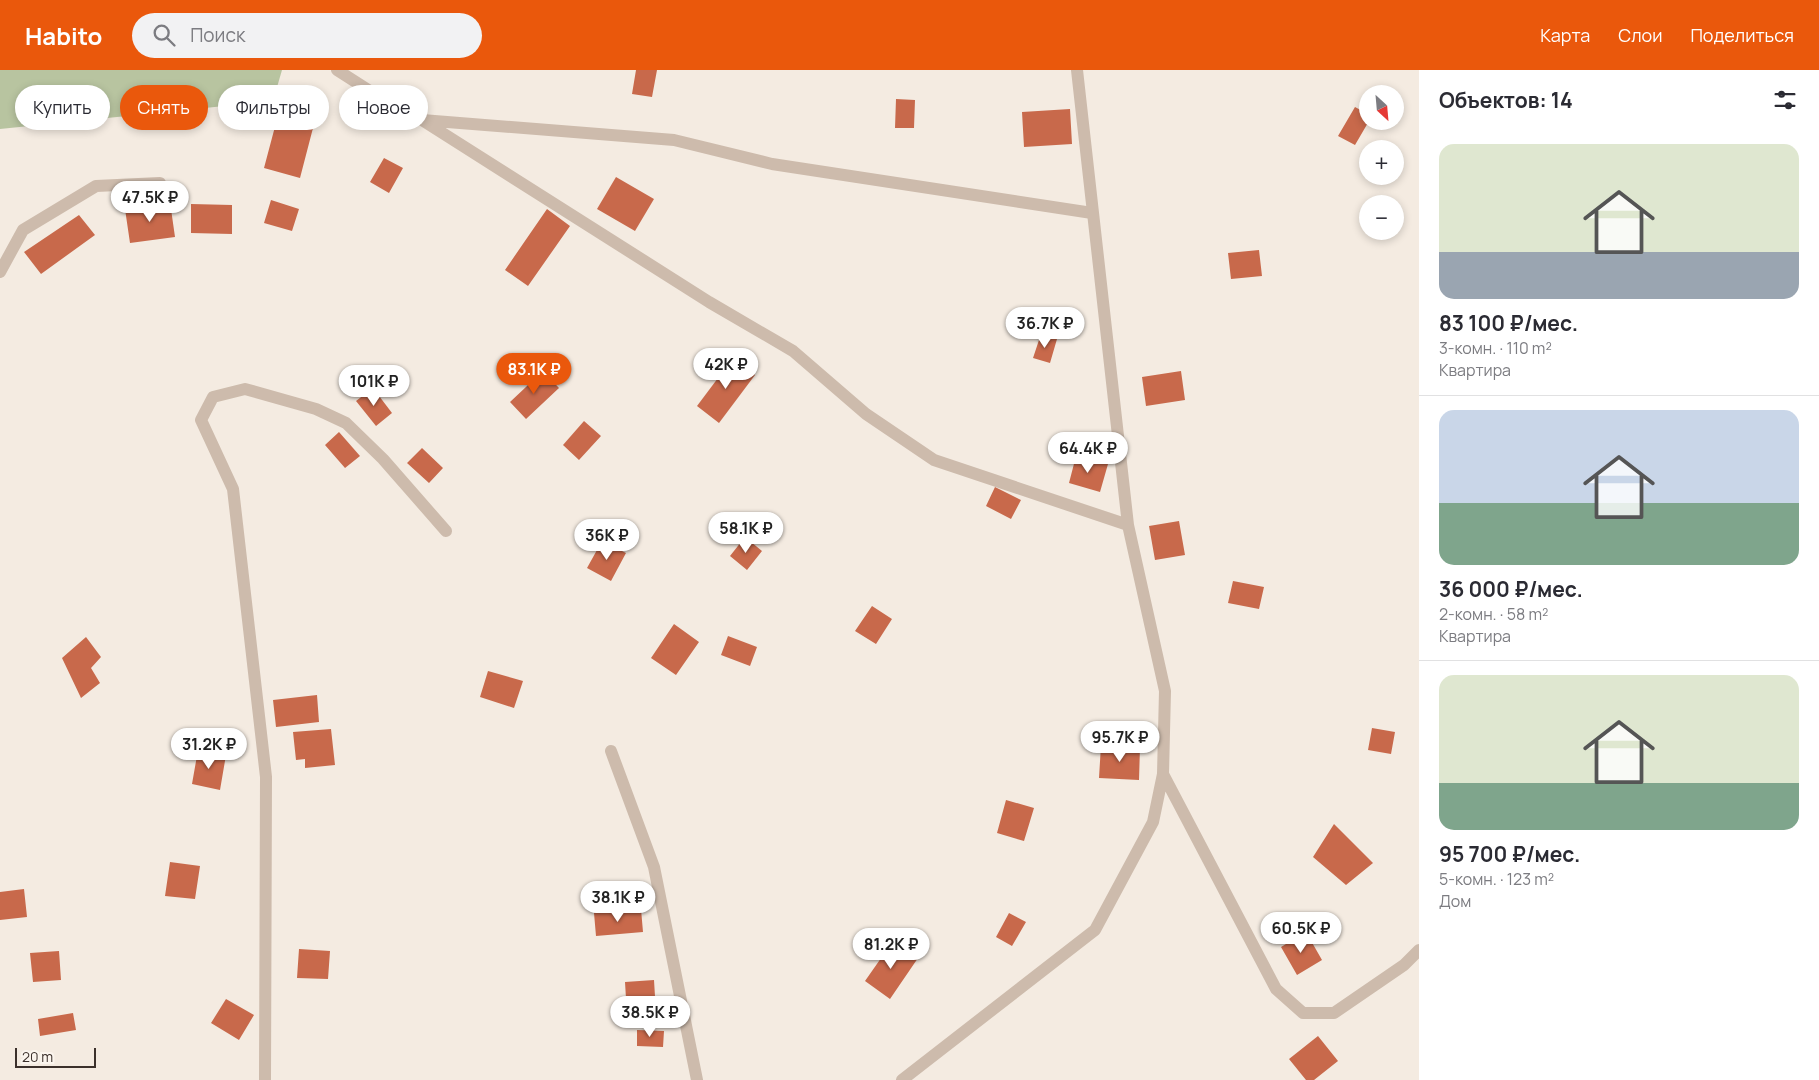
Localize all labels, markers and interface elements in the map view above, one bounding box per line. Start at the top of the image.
search box [132,13,482,58]
text: Habito [25,19,102,52]
icon: search [150,21,178,49]
text: Поиск [190,22,245,48]
text: Карта [1540,23,1590,47]
text: Слои [1618,23,1662,47]
text: Поделиться [1690,23,1794,47]
chip: Купить [15,85,110,130]
chip: Снять [120,85,208,130]
chip: Фильтры [218,85,329,130]
chip: Новое [339,85,428,130]
north arrow [1359,85,1404,130]
map controls [1359,85,1404,240]
text: Объектов: 14 [1439,86,1573,114]
icon: filters [1771,86,1799,114]
button: + [1359,140,1404,185]
icon: home [1574,177,1664,267]
pin: 47.5K ₽ [104,180,196,223]
text: 47.5K ₽ [122,186,178,208]
button: − [1359,195,1404,240]
pin: 36.7K ₽ [999,306,1091,349]
text: 83 100 ₽/мес. [1439,309,1578,337]
text: 36.7K ₽ [1017,312,1073,334]
text: 3-комн. · 110 m² [1439,337,1552,359]
pin: 42K ₽ [691,348,761,390]
pin: 83.1K ₽ [488,352,580,395]
text: 42K ₽ [704,353,748,375]
text: 83.1K ₽ [507,358,561,380]
text: Квартира [1439,359,1511,381]
pin: 101K ₽ [333,364,415,407]
text: 101K ₽ [350,370,398,392]
pin: 64.4K ₽ [1042,432,1134,474]
text: 64.4K ₽ [1059,437,1117,459]
icon: home [1574,442,1664,532]
pin: 58.1K ₽ [700,512,792,554]
text: 58.1K ₽ [719,517,773,539]
pin: 36K ₽ [572,518,642,561]
text: 36K ₽ [585,524,629,546]
text: 36 000 ₽/мес. [1439,575,1583,603]
text: 2-комн. · 58 m² [1439,603,1548,625]
text: Квартира [1439,625,1511,647]
icon: home [1574,707,1664,797]
pin: 95.7K ₽ [1074,720,1166,763]
text: 95.7K ₽ [1092,726,1148,748]
pin: 31.2K ₽ [163,728,255,770]
text: 31.2K ₽ [182,733,236,755]
text: 95 700 ₽/мес. [1439,840,1580,868]
text: 5-комн. · 123 m² [1439,868,1554,890]
pin: 38.1K ₽ [572,880,664,923]
text: 38.1K ₽ [591,886,645,908]
text: Дом [1439,890,1471,912]
pin: 60.5K ₽ [1255,912,1347,954]
text: 60.5K ₽ [1272,917,1330,939]
pin: 81.2K ₽ [845,928,937,970]
text: 81.2K ₽ [864,933,918,955]
pin: 38.5K ₽ [604,996,696,1038]
text: 38.5K ₽ [621,1001,679,1023]
scale bar [15,1045,96,1068]
text: 20 m [22,1047,53,1066]

